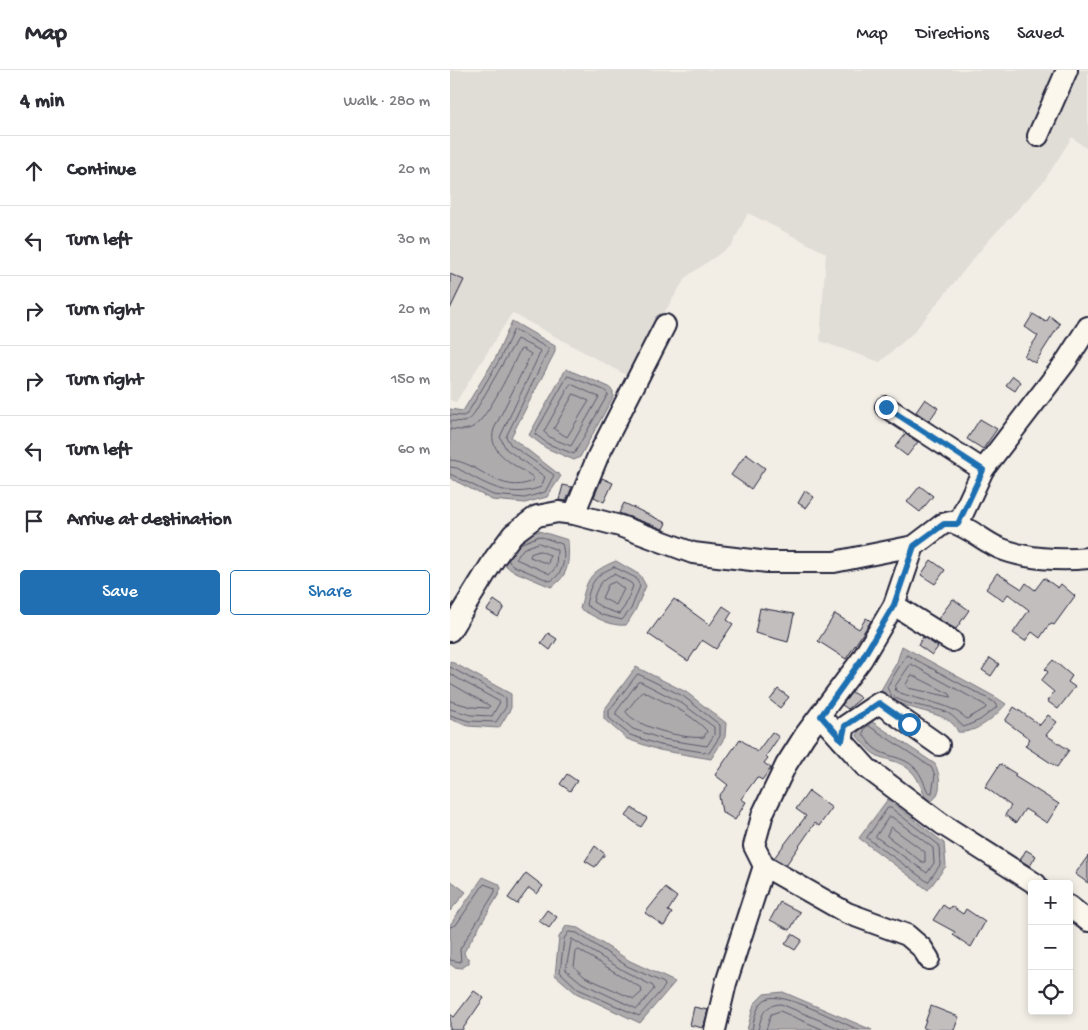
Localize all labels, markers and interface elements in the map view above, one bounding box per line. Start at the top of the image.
text: Map [25,20,67,49]
text: Map [856,24,888,45]
text: Directions [916,24,989,45]
text: Saved [1017,24,1063,45]
text: 4 min [20,90,64,115]
text: Walk · 280 m [343,93,430,112]
icon: ahead [20,157,48,185]
text: Continue [67,159,136,182]
text: 20 m [398,161,430,180]
icon: left [20,227,48,255]
text: Turn left [67,229,131,252]
text: 30 m [397,231,430,250]
icon: right [20,297,48,325]
text: Turn right [67,299,143,322]
text: 20 m [398,301,430,320]
icon: right [20,367,48,395]
text: Turn right [67,369,143,392]
text: 150 m [391,371,430,390]
route end [875,396,898,419]
icon: left [20,437,48,465]
text: Turn left [67,439,131,462]
text: 60 m [398,441,430,460]
icon: arrive [20,507,48,535]
text: Arrive at destination [67,509,231,532]
button: Save [20,570,220,615]
button: Share [230,570,430,615]
route start [898,713,921,736]
map controls [1028,880,1073,1015]
button: + [1028,880,1073,925]
button: − [1028,925,1073,970]
button: locate [1028,970,1073,1015]

